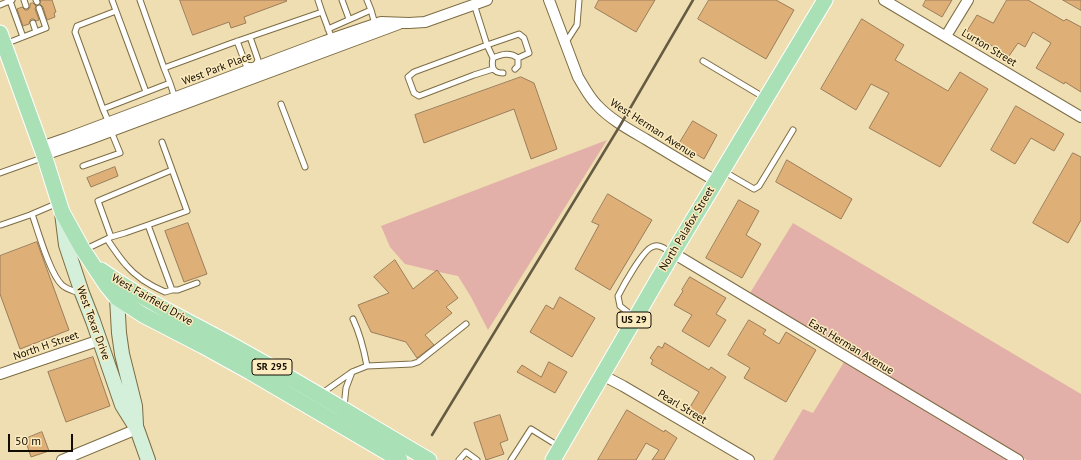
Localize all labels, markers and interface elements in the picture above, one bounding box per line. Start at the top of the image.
street label: Lurton Street [959,26,1019,70]
street label: West Park Place [180,50,254,88]
street label: West Herman Avenue [607,96,699,162]
street label: North Palafox Street [657,185,717,273]
street label: West Fairfield Drive [109,271,195,329]
street label: West Texar Drive [73,284,113,362]
road number: US 29 [617,312,651,328]
street label: East Herman Avenue [806,316,896,378]
street label: North H Street [11,329,81,363]
road number: SR 295 [252,359,292,375]
street label: Pearl Street [655,387,709,427]
scale bar [10,426,75,452]
text: 50 m [15,433,41,448]

